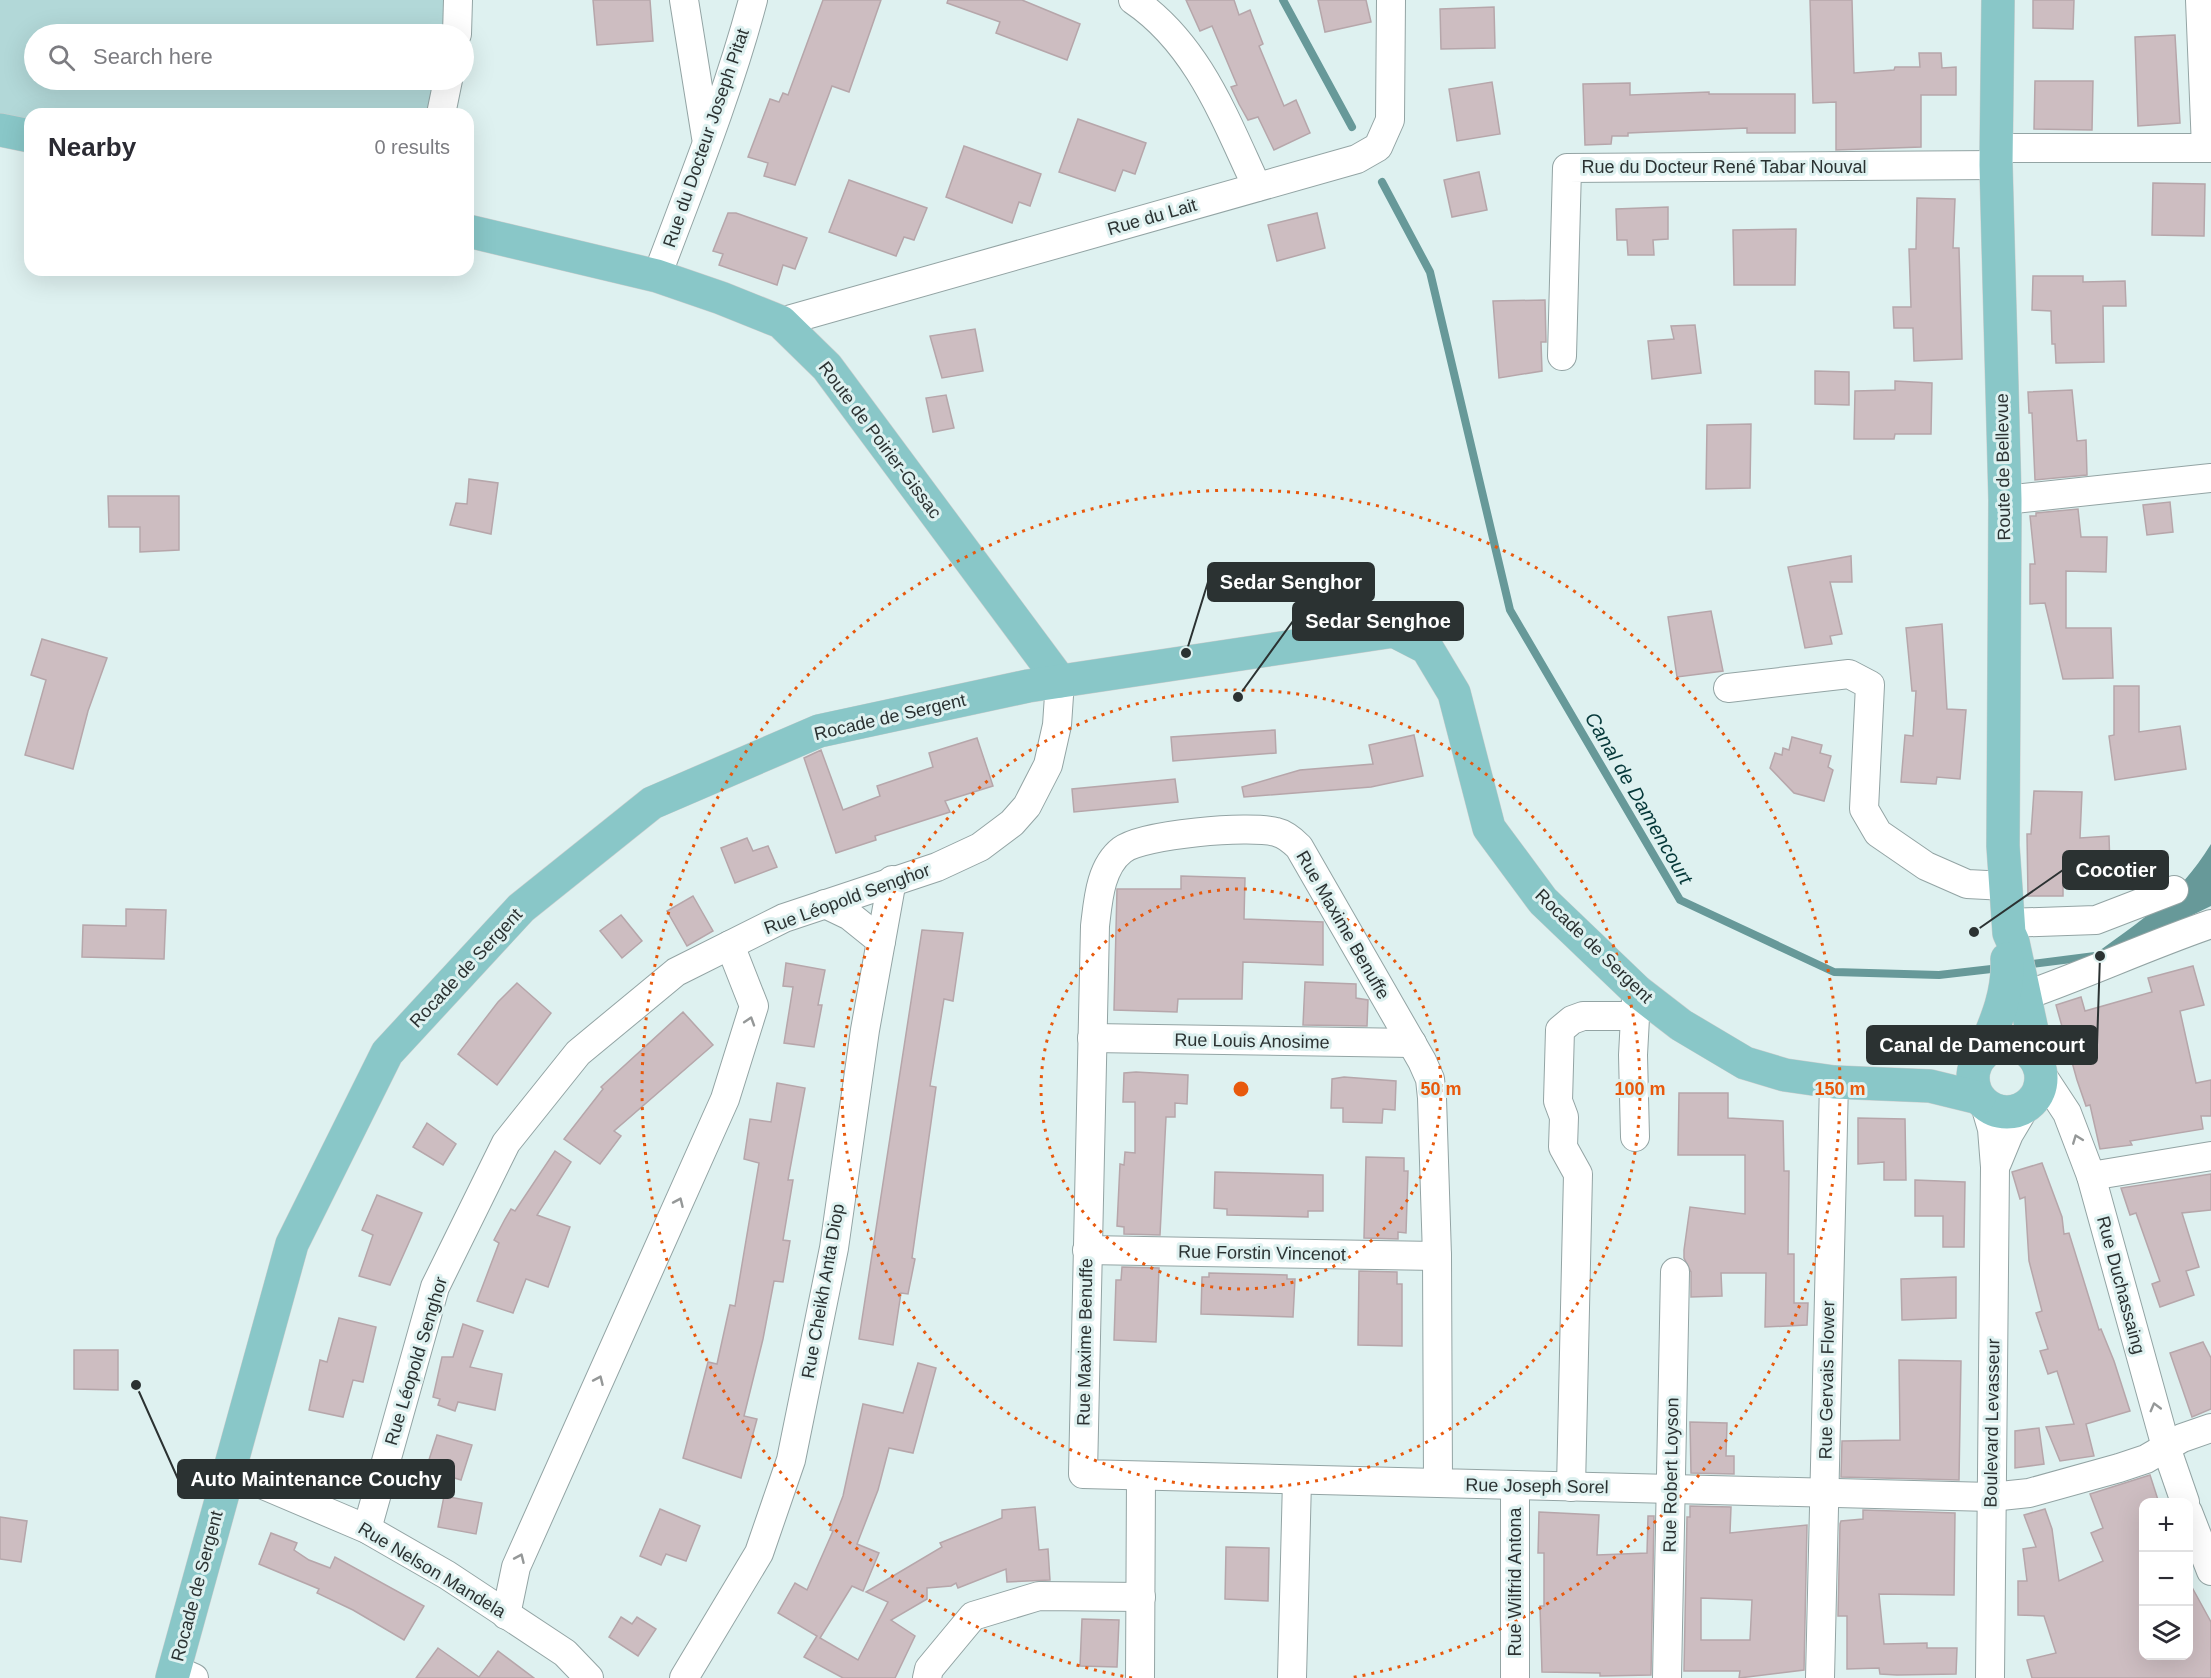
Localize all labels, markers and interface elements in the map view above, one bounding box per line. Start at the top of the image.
search box [24,24,474,90]
street label: Rue du Docteur Joseph Pitat [659,26,753,250]
icon: search [45,41,78,74]
text: Search here [93,44,213,69]
text: Nearby [48,132,136,162]
text: 0 results [374,136,450,158]
street label: Rue du Docteur René Tabar Nouval [1582,157,1866,177]
street label: Rue du Lait [1105,195,1199,239]
street label: Route de Poirier-Gissac [815,358,945,522]
street label: Route de Bellevue [1992,393,2014,541]
callout: Sedar Senghor [1208,563,1374,601]
text: Sedar Senghor [1220,571,1362,593]
callout: Sedar Senghoe [1293,602,1463,640]
text: Sedar Senghoe [1305,610,1451,632]
street label: Rocade de Sergent [812,690,968,744]
water label: Canal de Damencourt [1581,708,1698,889]
street label: Rue Maxime Benuffe [1292,847,1394,1003]
callout: Cocotier [2063,851,2168,889]
text: Cocotier [2075,859,2157,881]
street label: Rue Léopold Senghor [761,860,933,938]
street label: Rocade de Sergent [1531,885,1657,1007]
street label: Rocade de Sergent [406,904,526,1032]
one-way arrow [743,1016,755,1027]
callout: Canal de Damencourt [1867,1026,2097,1064]
street label: Rue Louis Anosime [1174,1030,1330,1052]
text: Canal de Damencourt [1879,1034,2085,1056]
centre of rings [1231,1079,1251,1099]
text: 50 m [1420,1079,1462,1099]
text: 100 m [1614,1079,1666,1099]
text: 150 m [1814,1079,1866,1099]
one-way arrow [2072,1134,2084,1145]
one-way arrow [672,1197,684,1208]
street label: Rue Cheikh Anta Diop [798,1202,848,1380]
street label: Rue Duchassaing [2093,1214,2149,1356]
street label: Rue Forstin Vincenot [1178,1242,1346,1264]
street label: Rue Maxime Benuffe [1074,1258,1096,1426]
street label: Rue Léopold Senghor [381,1274,451,1448]
street label: Rue Gervais Flower [1816,1300,1838,1460]
street label: Boulevard Levasseur [1981,1338,2003,1508]
one-way arrow [592,1375,604,1386]
street label: Rue Robert Loyson [1660,1397,1682,1553]
one-way arrow [2150,1402,2162,1413]
callout: Auto Maintenance Couchy [178,1460,454,1498]
text: Auto Maintenance Couchy [190,1468,442,1490]
street label: Rue Joseph Sorel [1465,1475,1609,1497]
map controls [2139,1498,2193,1660]
button: + [2139,1498,2193,1552]
street label: Rue Wilfrid Antona [1505,1506,1525,1657]
street label: Rocade de Sergent [167,1508,227,1664]
street label: Rue Nelson Mandela [355,1518,510,1622]
button: − [2139,1552,2193,1606]
one-way arrow [512,1553,524,1564]
button: layers [2139,1606,2193,1660]

